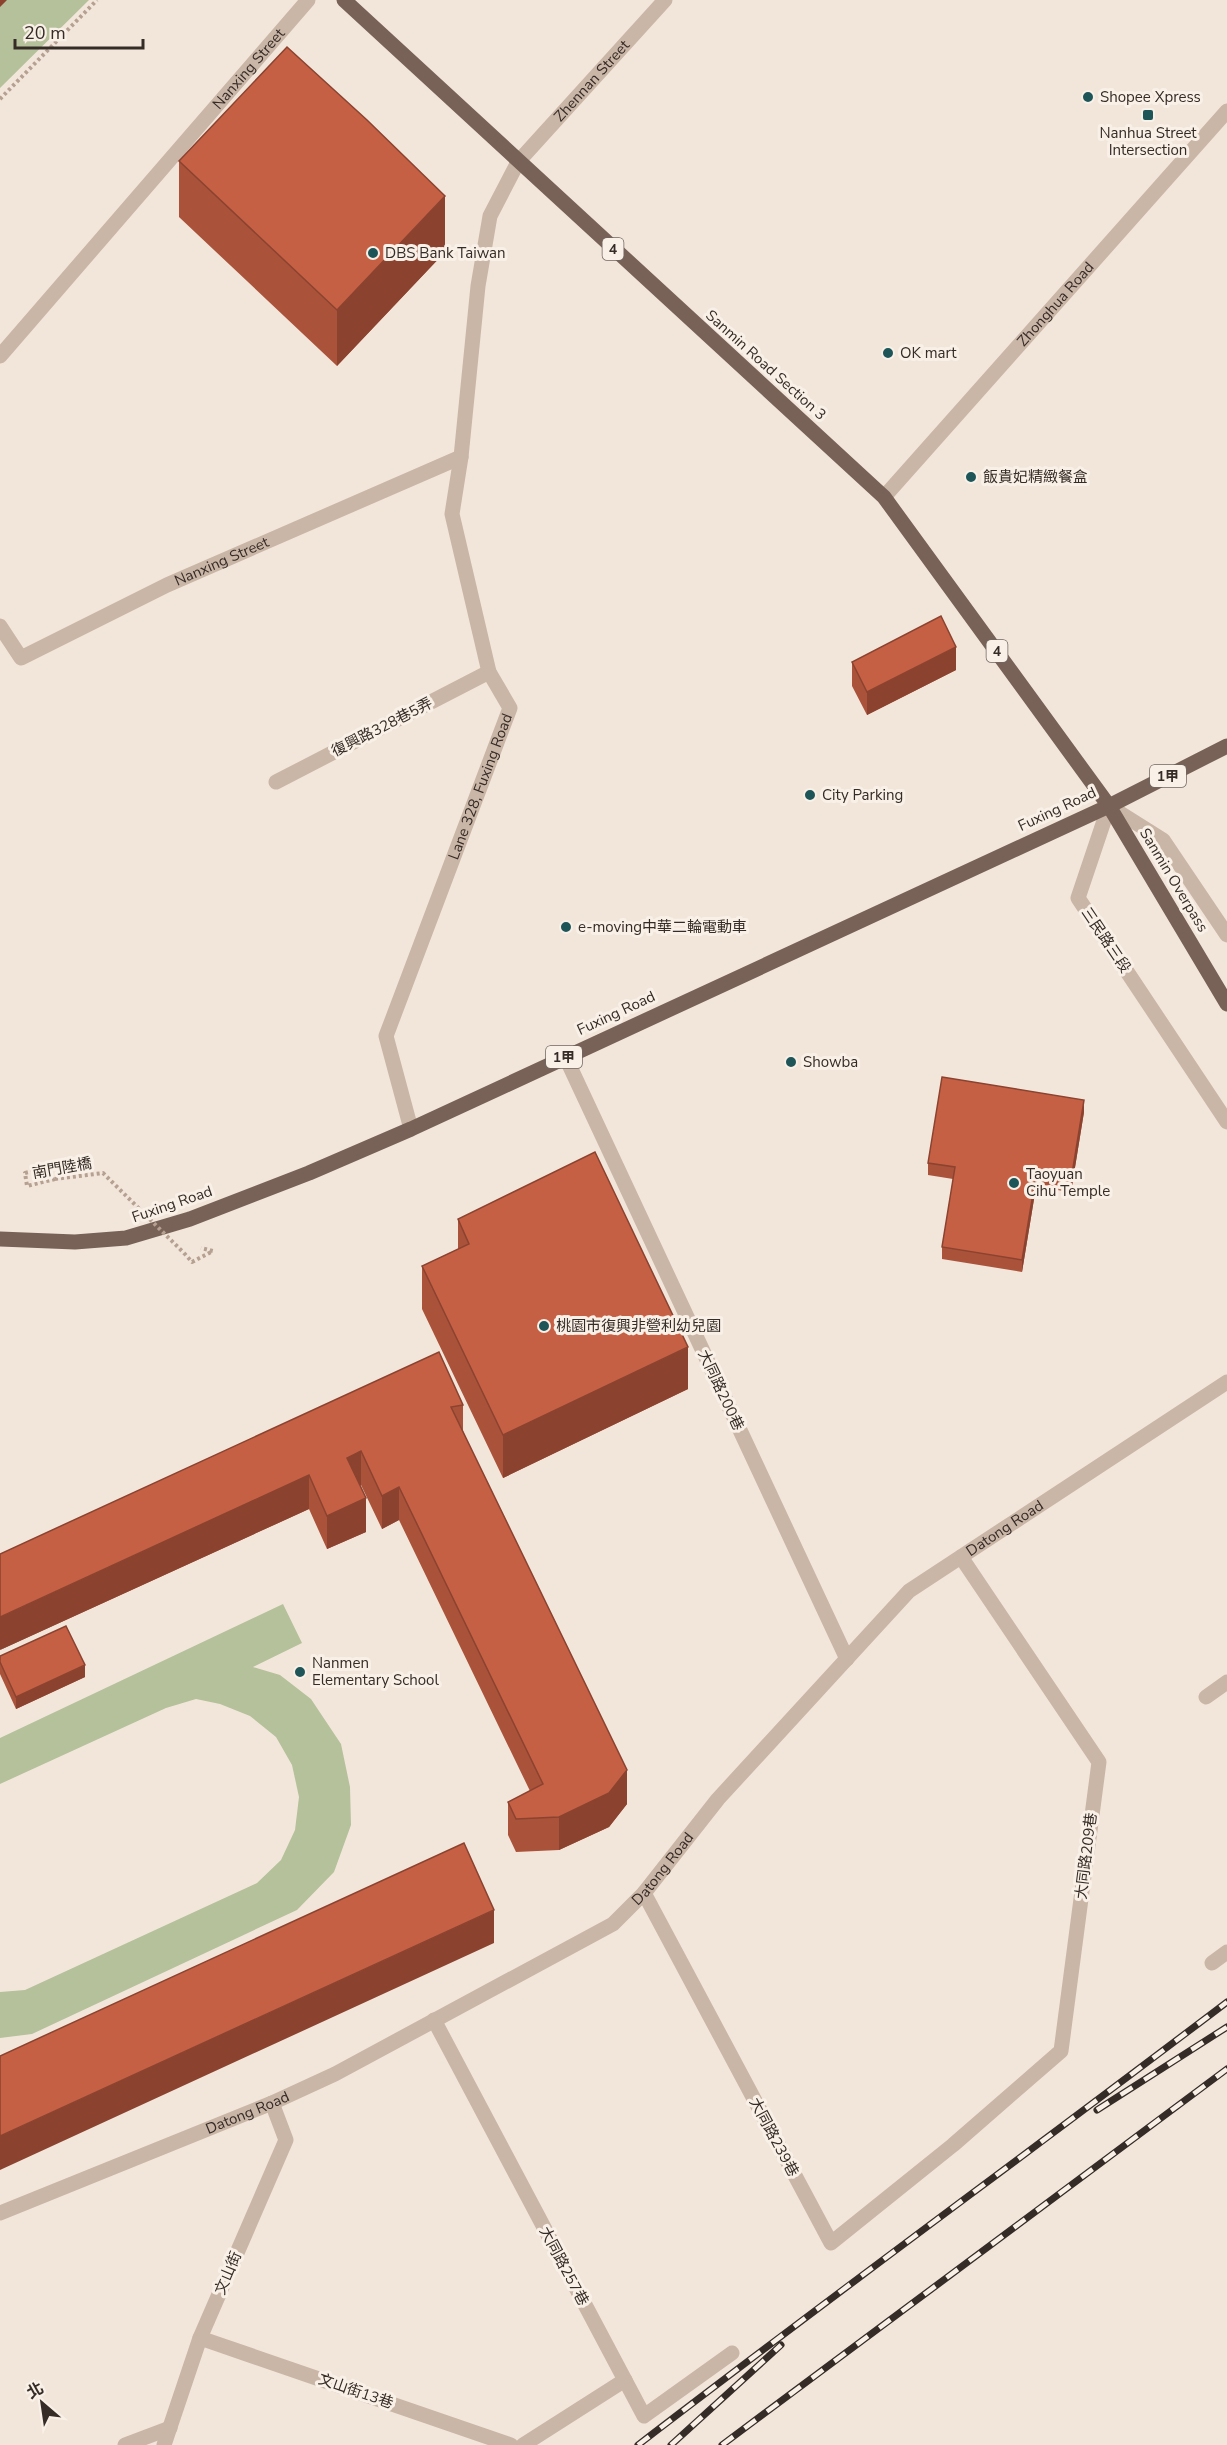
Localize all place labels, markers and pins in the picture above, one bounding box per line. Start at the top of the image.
place label: Shopee Xpress [1100,87,1201,107]
marker: Shopee Xpress [1081,90,1095,104]
marker: Nanhua Street Intersection [1141,108,1155,122]
place label: Nanhua Street Intersection [1099,123,1197,160]
place label: DBS Bank Taiwan [385,243,506,263]
marker: DBS Bank Taiwan [366,246,380,260]
place label: OK mart [900,343,957,363]
marker: OK mart [881,346,895,360]
place label: 飯貴妃精緻餐盒 [983,467,1088,487]
marker: 飯貴妃精緻餐盒 [964,470,978,484]
place label: City Parking [822,785,903,805]
marker: City Parking [803,788,817,802]
place label: e-moving中華二輪電動車 [578,917,747,937]
marker: e-moving中華二輪電動車 [559,920,573,934]
place label: Showba [803,1052,858,1072]
marker: Showba [784,1055,798,1069]
place label: Taoyuan Cihu Temple [1026,1164,1110,1201]
marker: Taoyuan Cihu Temple [1007,1176,1021,1190]
place label: 桃園市復興非營利幼兒園 [556,1316,721,1336]
marker: 桃園市復興非營利幼兒園 [537,1319,551,1333]
place label: Nanmen Elementary School [312,1653,439,1690]
marker: Nanmen Elementary School [293,1665,307,1679]

